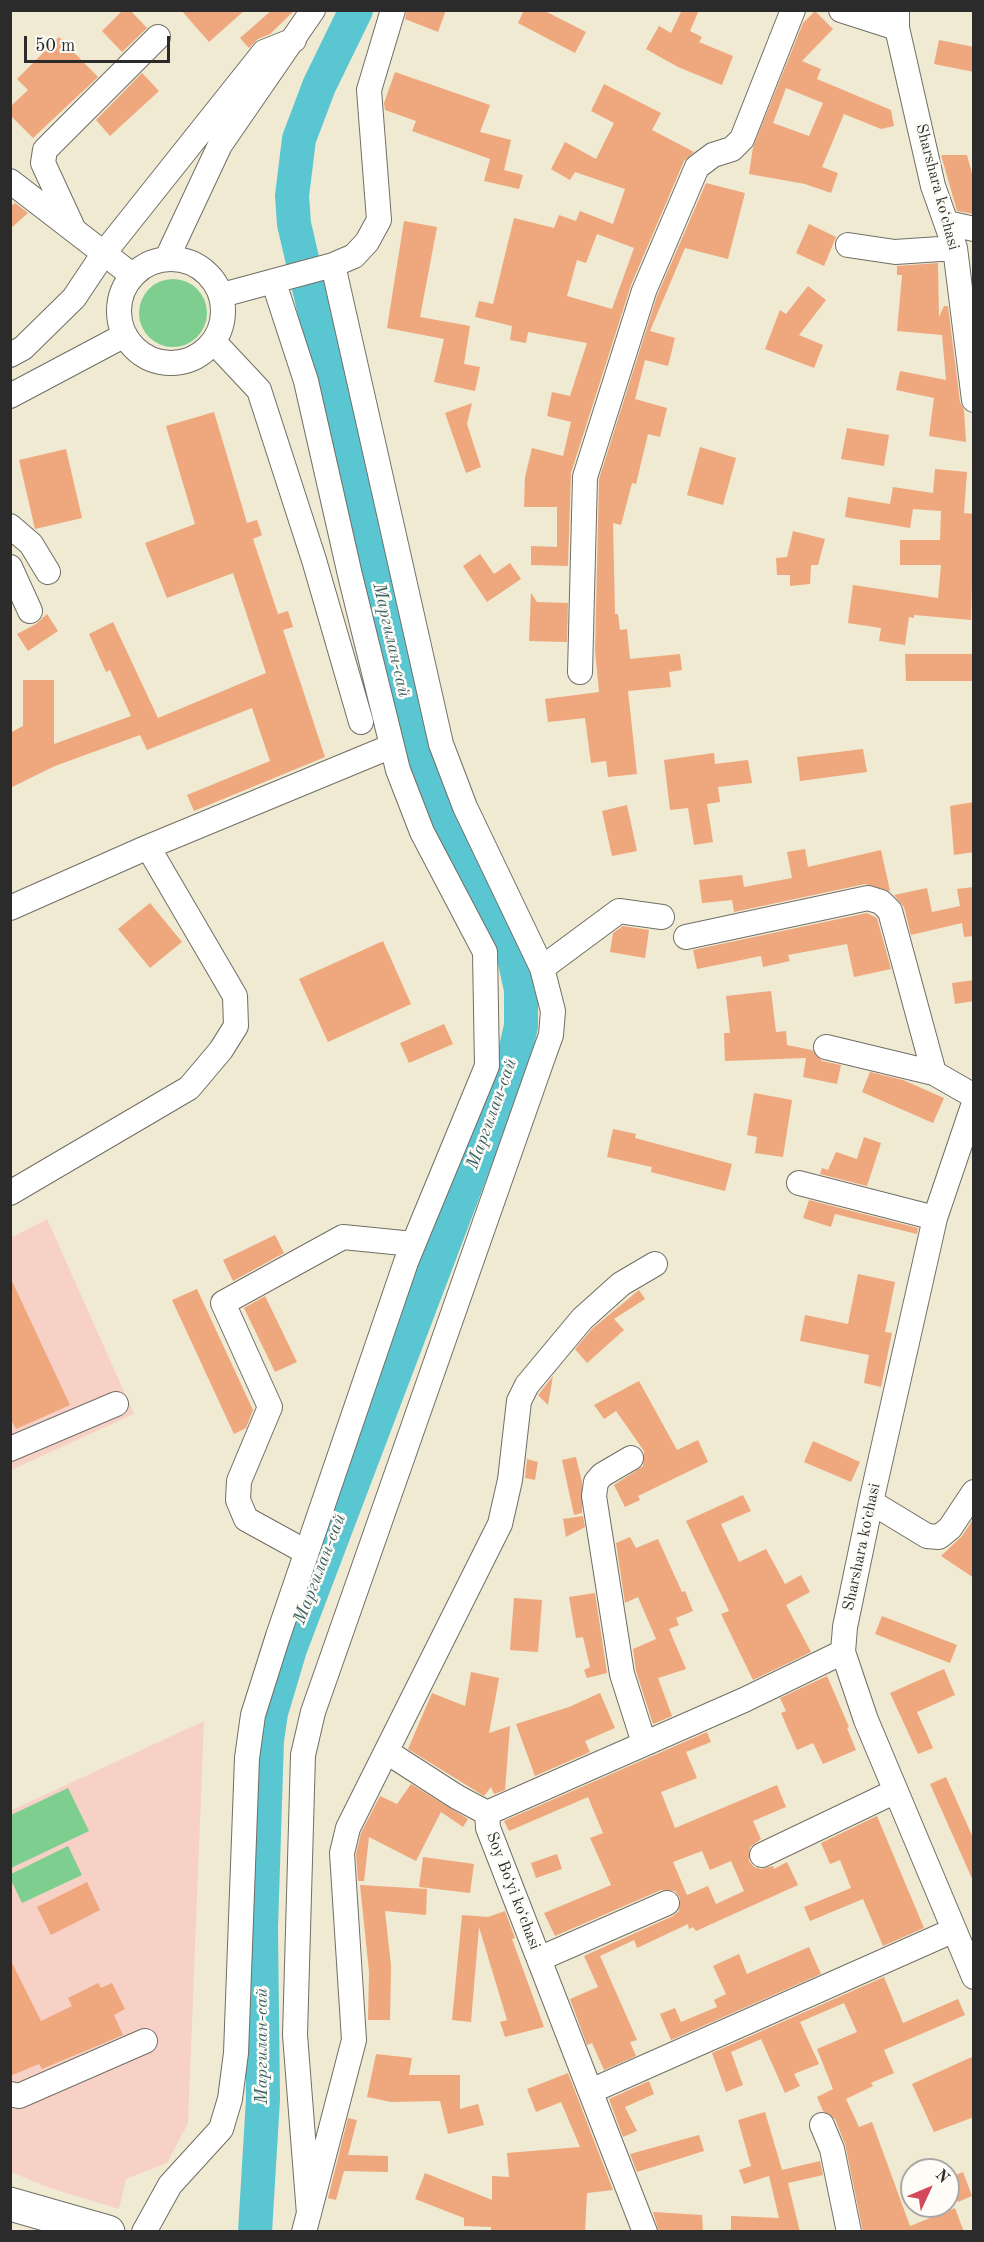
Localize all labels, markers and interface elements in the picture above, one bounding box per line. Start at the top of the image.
scale bar [27,24,172,62]
text: 50 m [35,37,75,55]
street label: Sharshara koʻchasi [911,122,963,252]
water label: Маргилан-сай [367,581,415,699]
water label: Маргилан-сай [462,1055,522,1173]
street label: Sharshara koʻchasi [839,1481,885,1613]
water label: Маргилан-сай [289,1511,351,1627]
street label: Soy Boʻyi koʻchasi [482,1829,544,1953]
water label: Маргилан-сай [251,1988,273,2104]
north arrow [900,2158,960,2218]
text: N [931,2167,952,2187]

